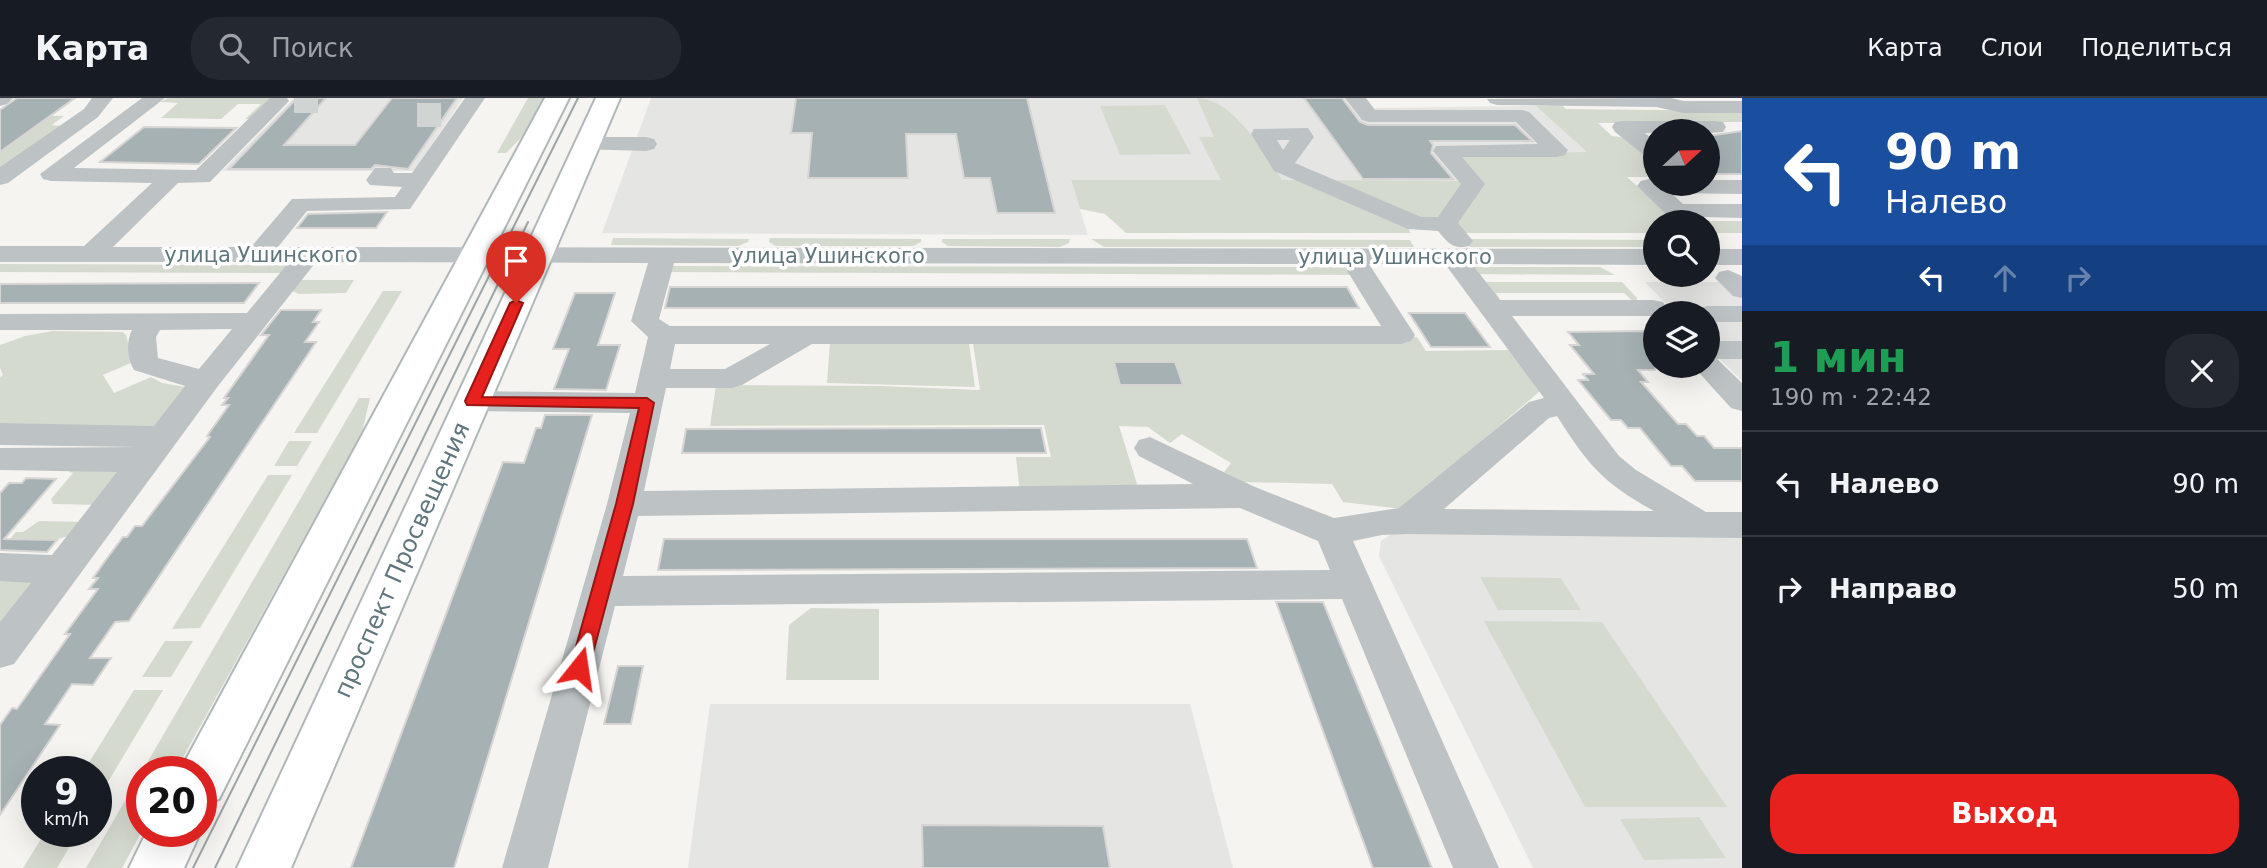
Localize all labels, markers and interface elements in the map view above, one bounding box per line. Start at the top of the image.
search box [191,17,681,80]
text: Карта [35,29,149,68]
icon: search [215,29,253,67]
text: Поиск [271,33,354,63]
text: Карта [1867,34,1943,62]
text: Слои [1981,34,2043,62]
text: Поделиться [2081,34,2232,62]
north arrow [1643,119,1720,196]
map controls [1643,119,1720,378]
text: 90 m [1885,124,2021,181]
icon: left [1770,126,1861,217]
text: Налево [1885,183,2007,221]
button: search [1643,210,1720,287]
pin [486,231,546,303]
icon: arrive [497,242,535,280]
street label: улица Ушинского [164,243,358,267]
street label: улица Ушинского [731,244,925,268]
street label: улица Ушинского [1298,245,1492,269]
icon: left [1913,259,1951,297]
icon: ahead [1986,259,2024,297]
icon: right [2059,259,2097,297]
button: layers [1643,301,1720,378]
text: 1 мин [1770,333,1907,382]
button: close [2165,334,2239,408]
text: 190 m · 22:42 [1770,384,1932,410]
street label: проспект Просвещения [328,418,476,702]
icon: left [1770,465,1808,503]
text: Налево [1829,469,1939,499]
text: 90 m [2172,469,2239,499]
icon: right [1770,570,1808,608]
text: Направо [1829,574,1957,604]
text: 50 m [2172,574,2239,604]
position arrow [542,631,616,705]
speed limit sign: 20 [126,756,217,847]
text: 9 [54,772,79,812]
button: Выход [1770,774,2239,854]
text: km/h [44,808,89,829]

